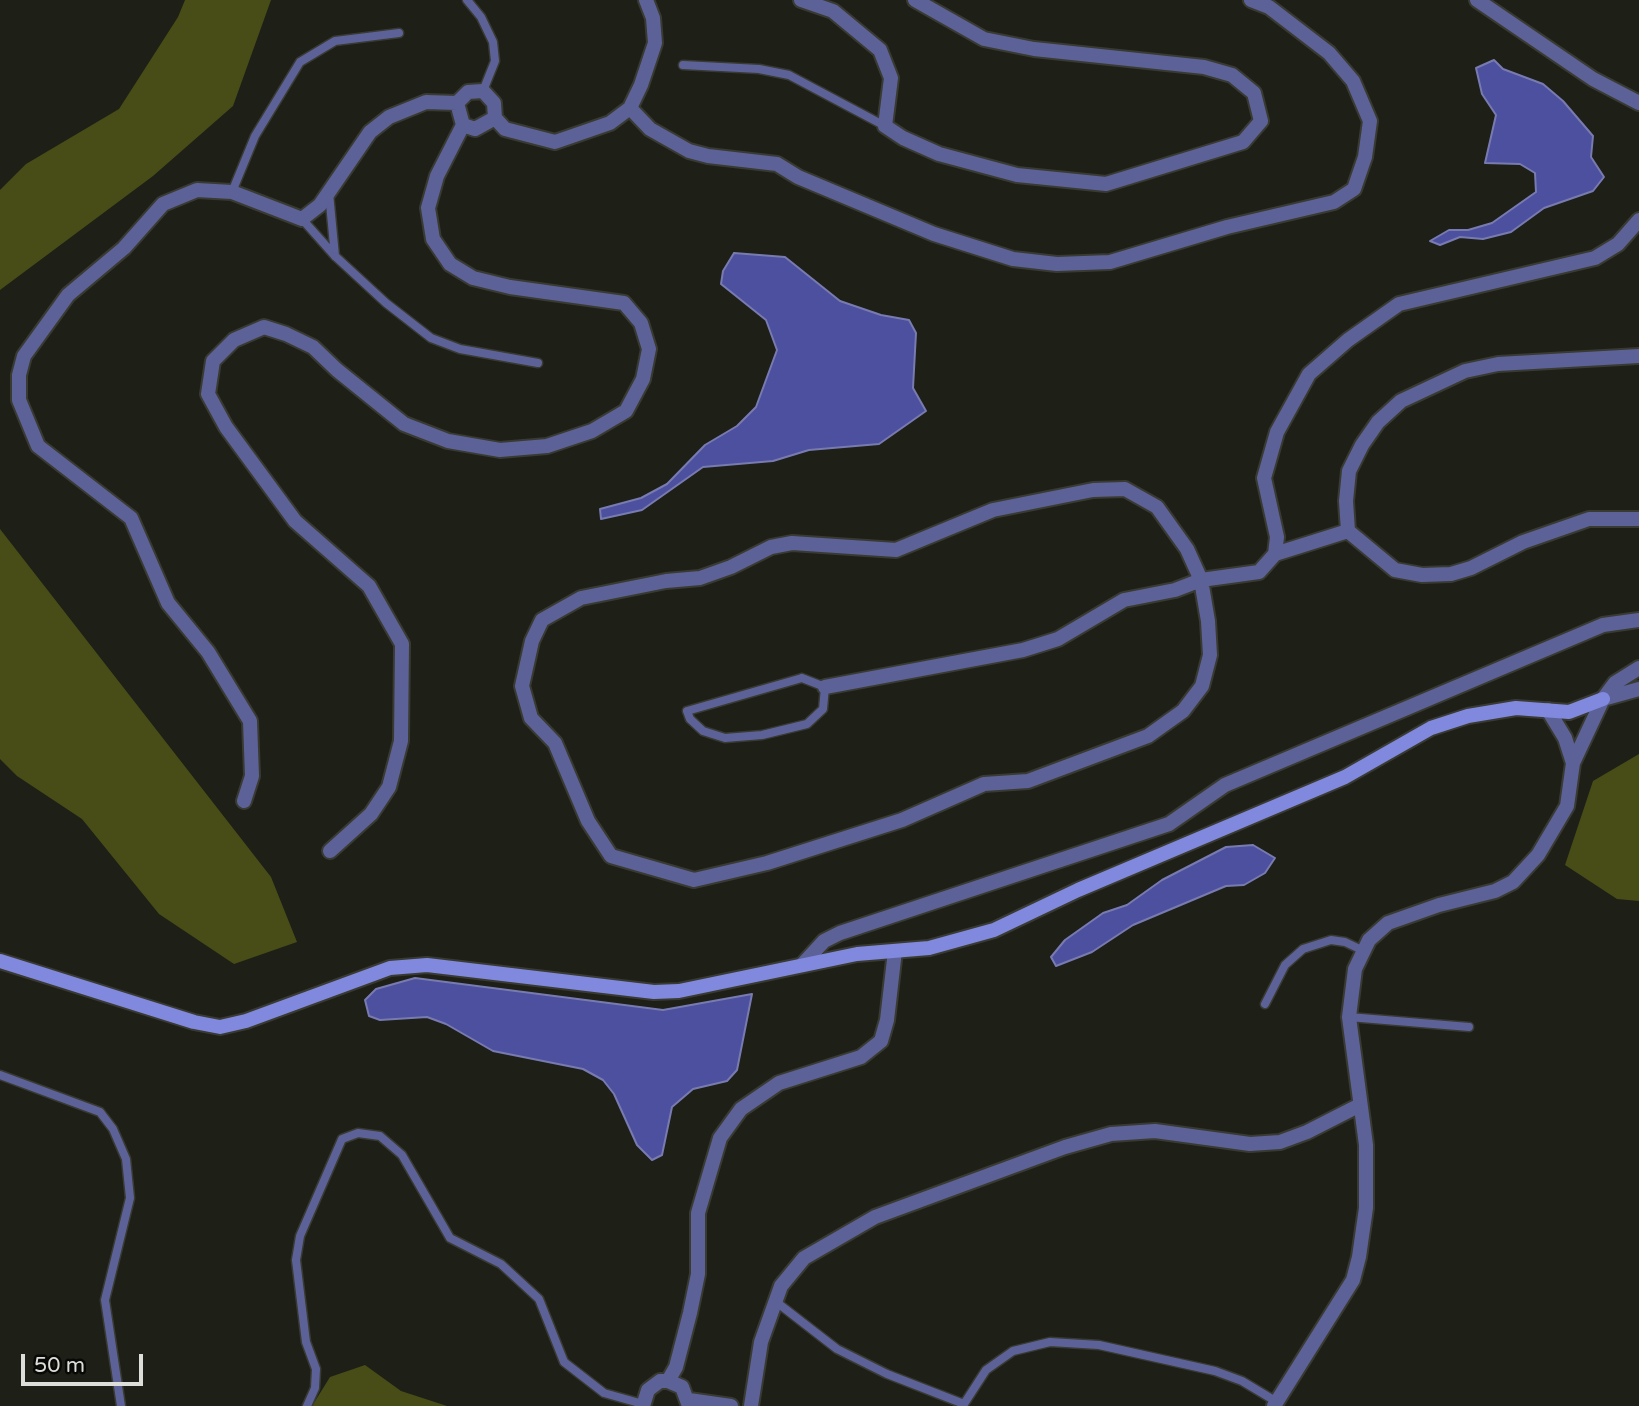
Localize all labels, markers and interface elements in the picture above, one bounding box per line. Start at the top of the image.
scale bar [24,1340,147,1384]
text: 50 m [34,1353,85,1378]

